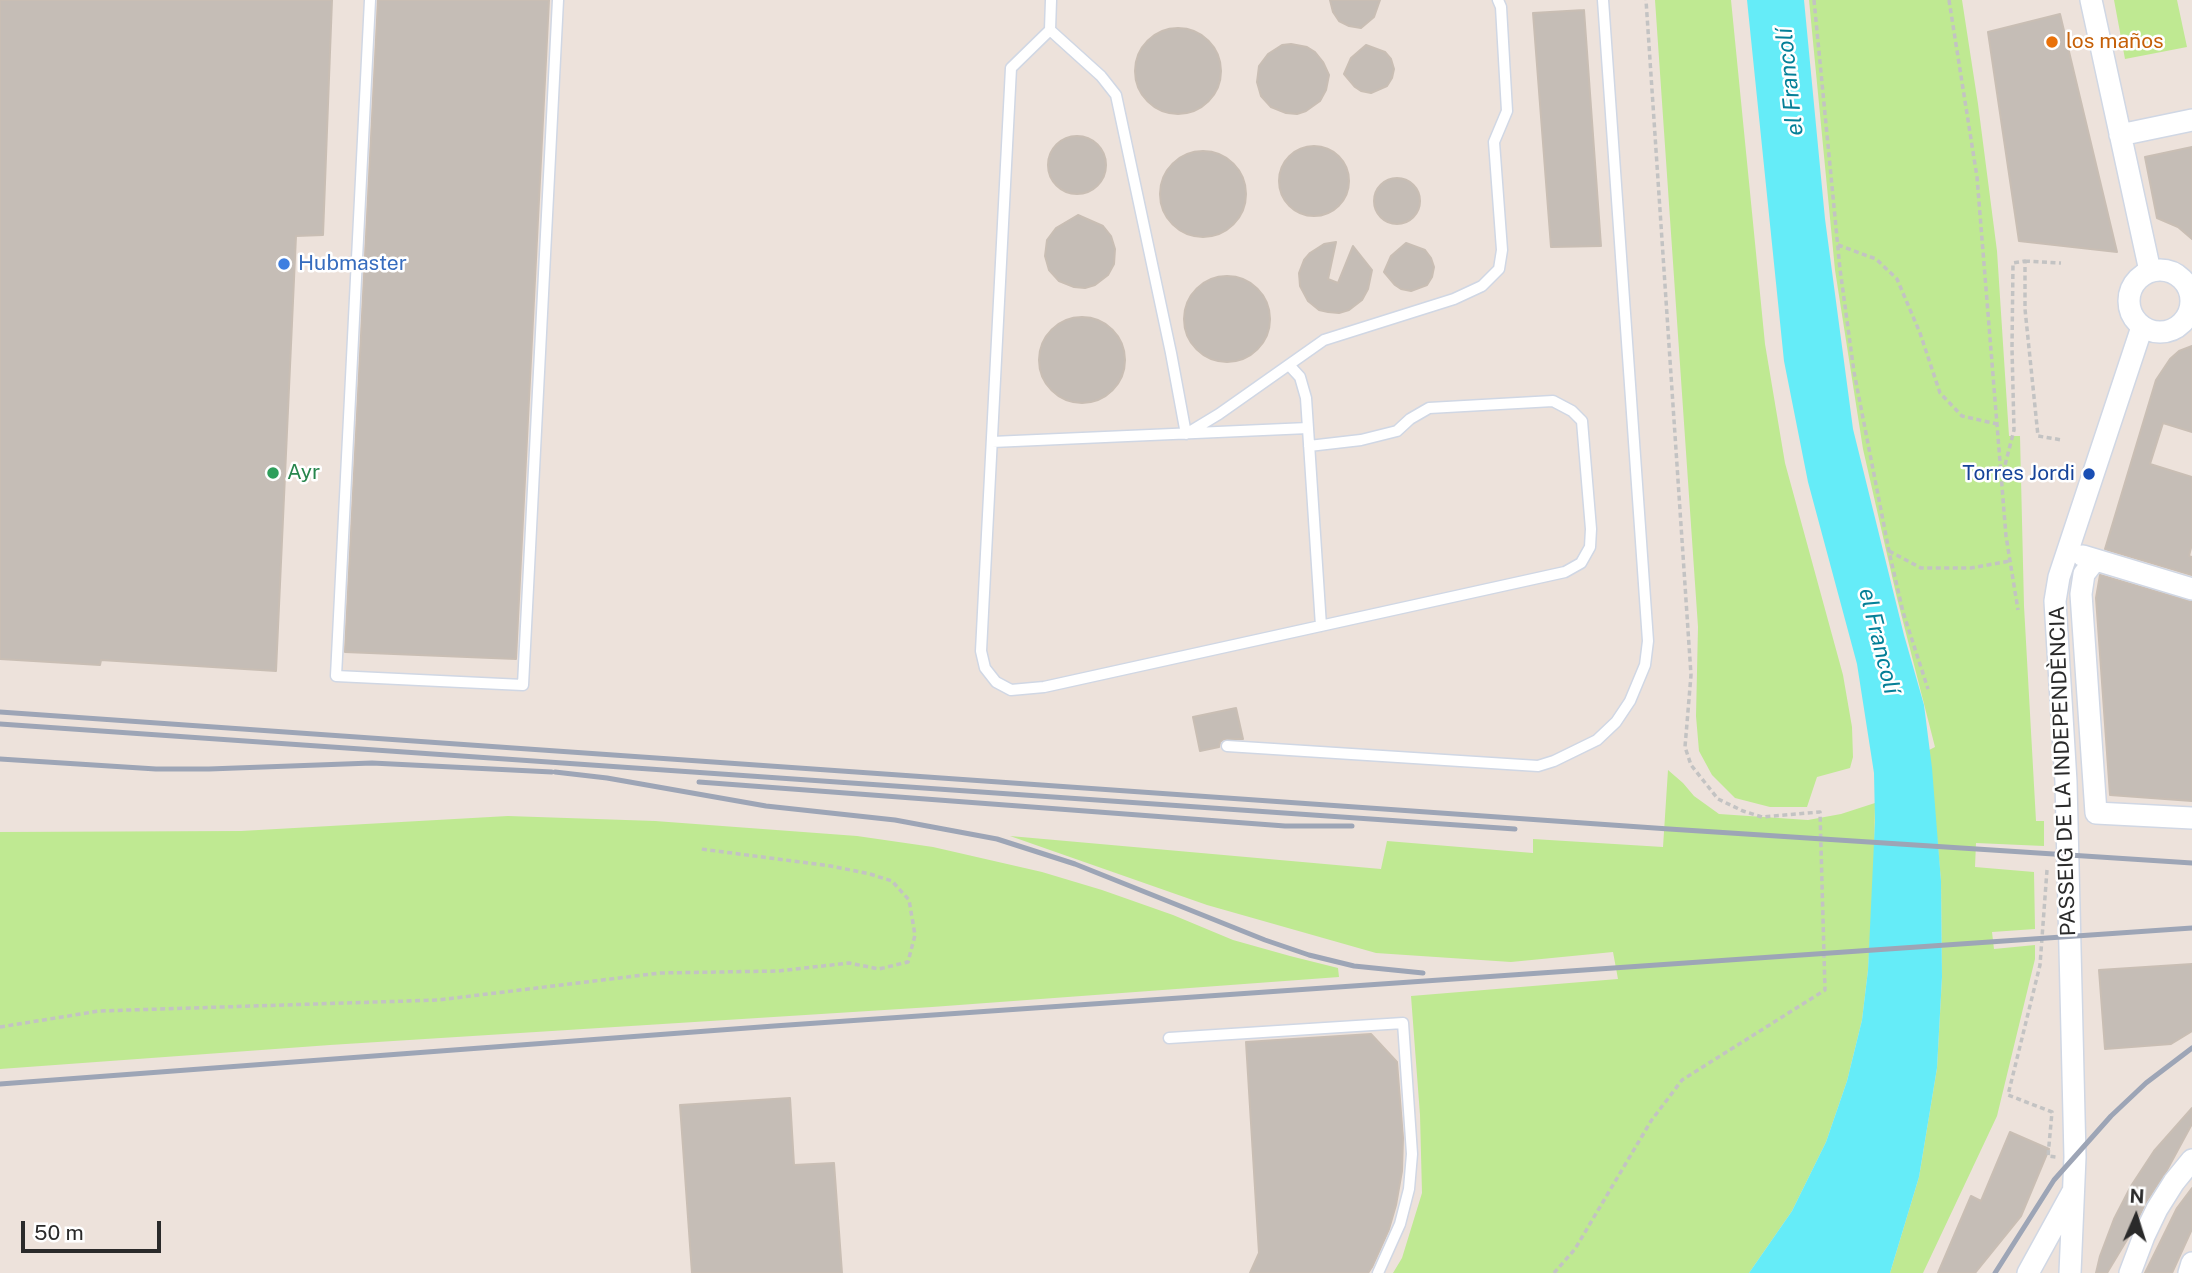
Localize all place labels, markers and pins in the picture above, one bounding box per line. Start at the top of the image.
place label: los maños [2066,29,2164,55]
marker: los maños [2044,34,2060,50]
place label: Hubmaster [298,251,407,277]
marker: Hubmaster [276,256,292,272]
place label: Ayr [287,460,320,486]
place label: Torres Jordi [1962,461,2075,487]
marker: Ayr [265,465,281,481]
marker: Torres Jordi [2081,466,2097,482]

